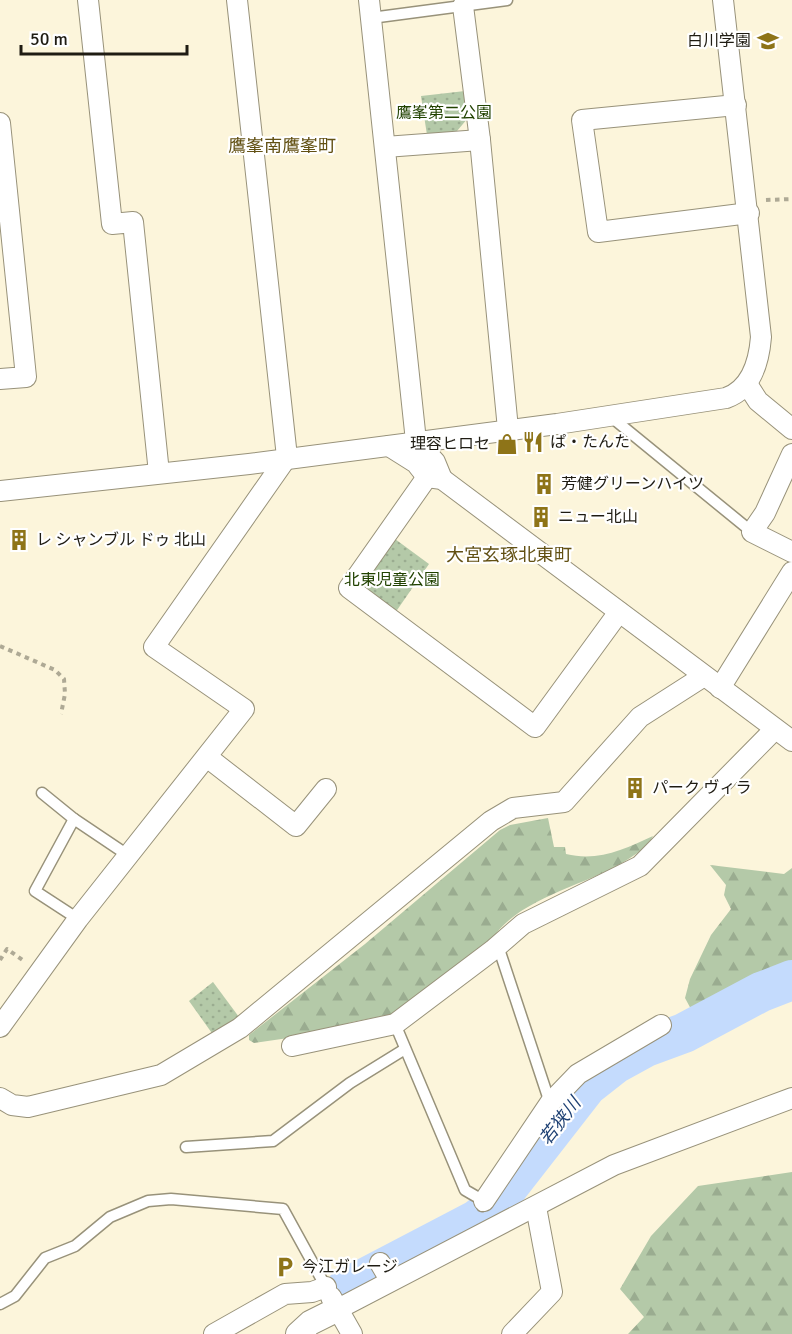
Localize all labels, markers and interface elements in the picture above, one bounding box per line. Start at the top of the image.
scale bar [21,18,188,56]
text: 50 m [30,28,68,50]
school or university icon: 白川学園 [756,29,780,53]
place label: 白川学園 [687,31,751,51]
park label: 鷹峯第二公園 [396,103,492,123]
district label: 鷹峯南鷹峯町 [228,135,336,157]
restaurant icon: ぱ・たんた [521,430,545,454]
shop icon: 理容ヒロセ [495,432,519,456]
place label: ぱ・たんた [550,432,630,452]
place label: 理容ヒロセ [410,434,490,454]
building icon: 芳健グリーンハイツ [532,472,556,496]
place label: 芳健グリーンハイツ [561,474,704,494]
building icon: ニュー北山 [529,505,553,529]
place label: ニュー北山 [558,507,638,527]
building icon: レ シャンブル ドゥ 北山 [7,528,31,552]
place label: レ シャンブル ドゥ 北山 [36,530,206,550]
district label: 大宮玄琢北東町 [446,544,572,566]
park label: 北東児童公園 [344,570,440,590]
building icon: パーク ヴィラ [623,776,647,800]
place label: パーク ヴィラ [652,778,752,798]
water label: 若狭川 [535,1091,587,1149]
parking icon: 今江ガレージ [273,1255,297,1279]
place label: 今江ガレージ [302,1257,398,1277]

